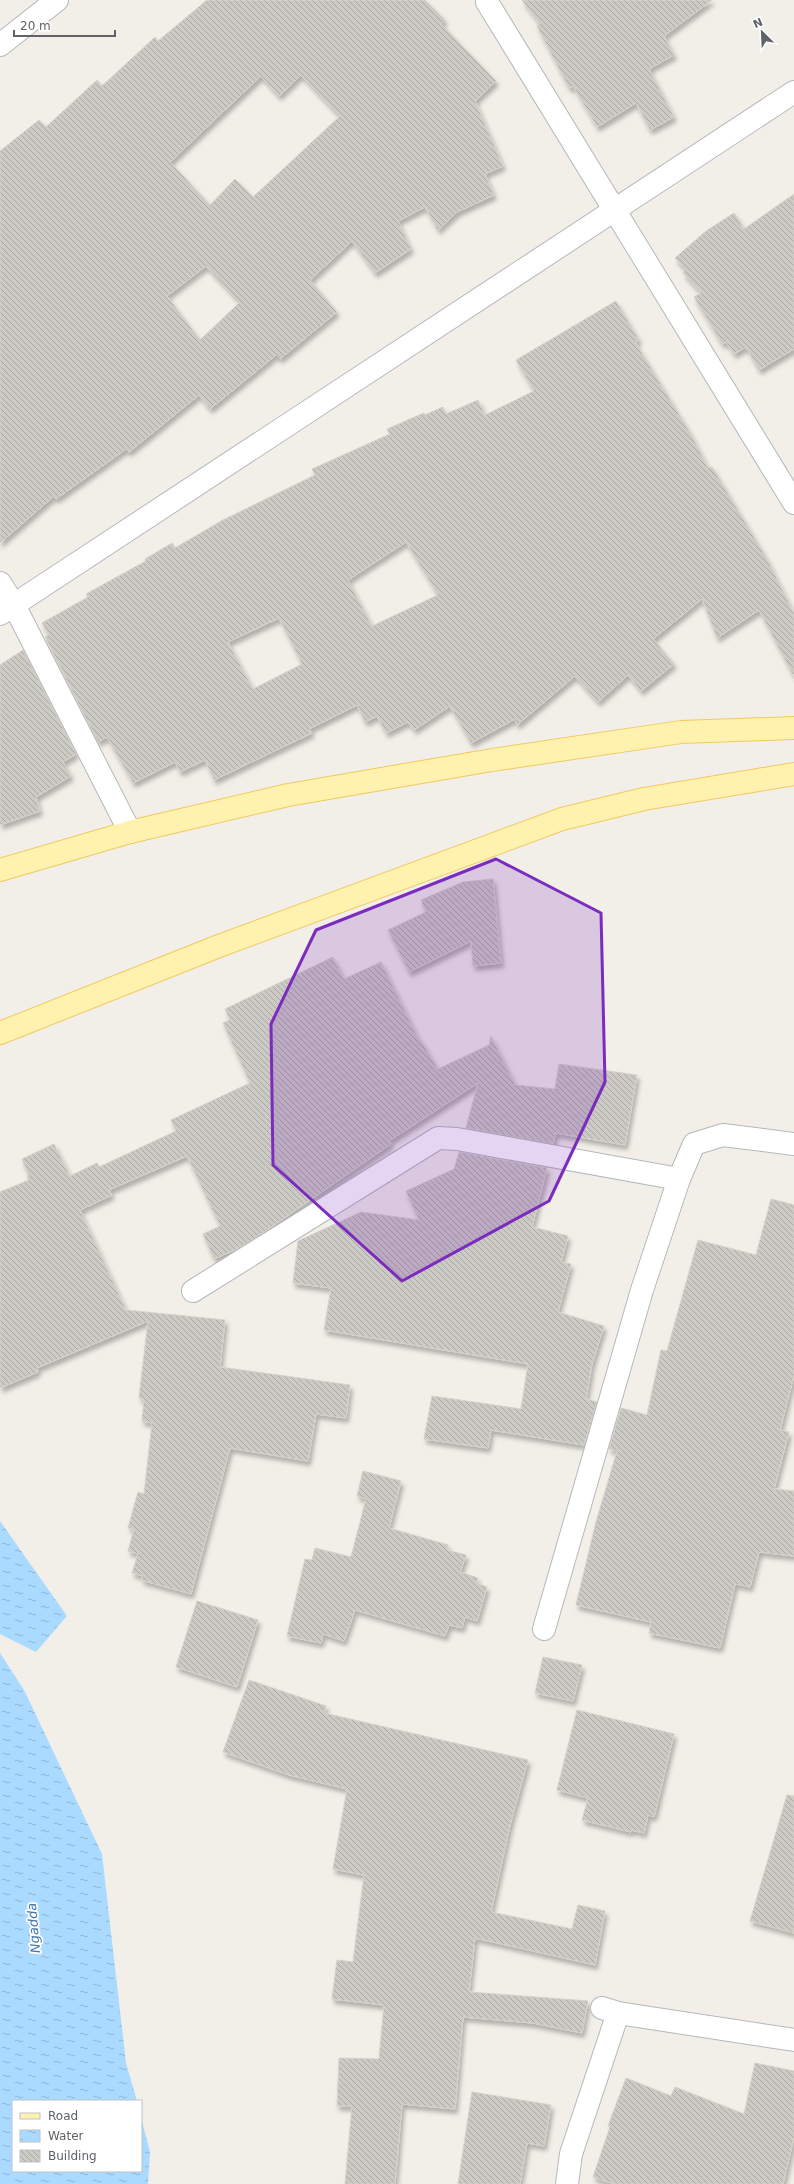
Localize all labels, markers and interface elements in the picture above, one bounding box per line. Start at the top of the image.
scale bar [14,12,115,38]
north arrow [742,12,782,52]
text: N [751,16,765,31]
text: 20 m [20,19,51,33]
water label: Ngadda [24,1902,43,1954]
legend [12,2100,142,2172]
text: Road [48,2109,78,2123]
text: Water [48,2129,84,2143]
text: Building [48,2149,97,2163]

